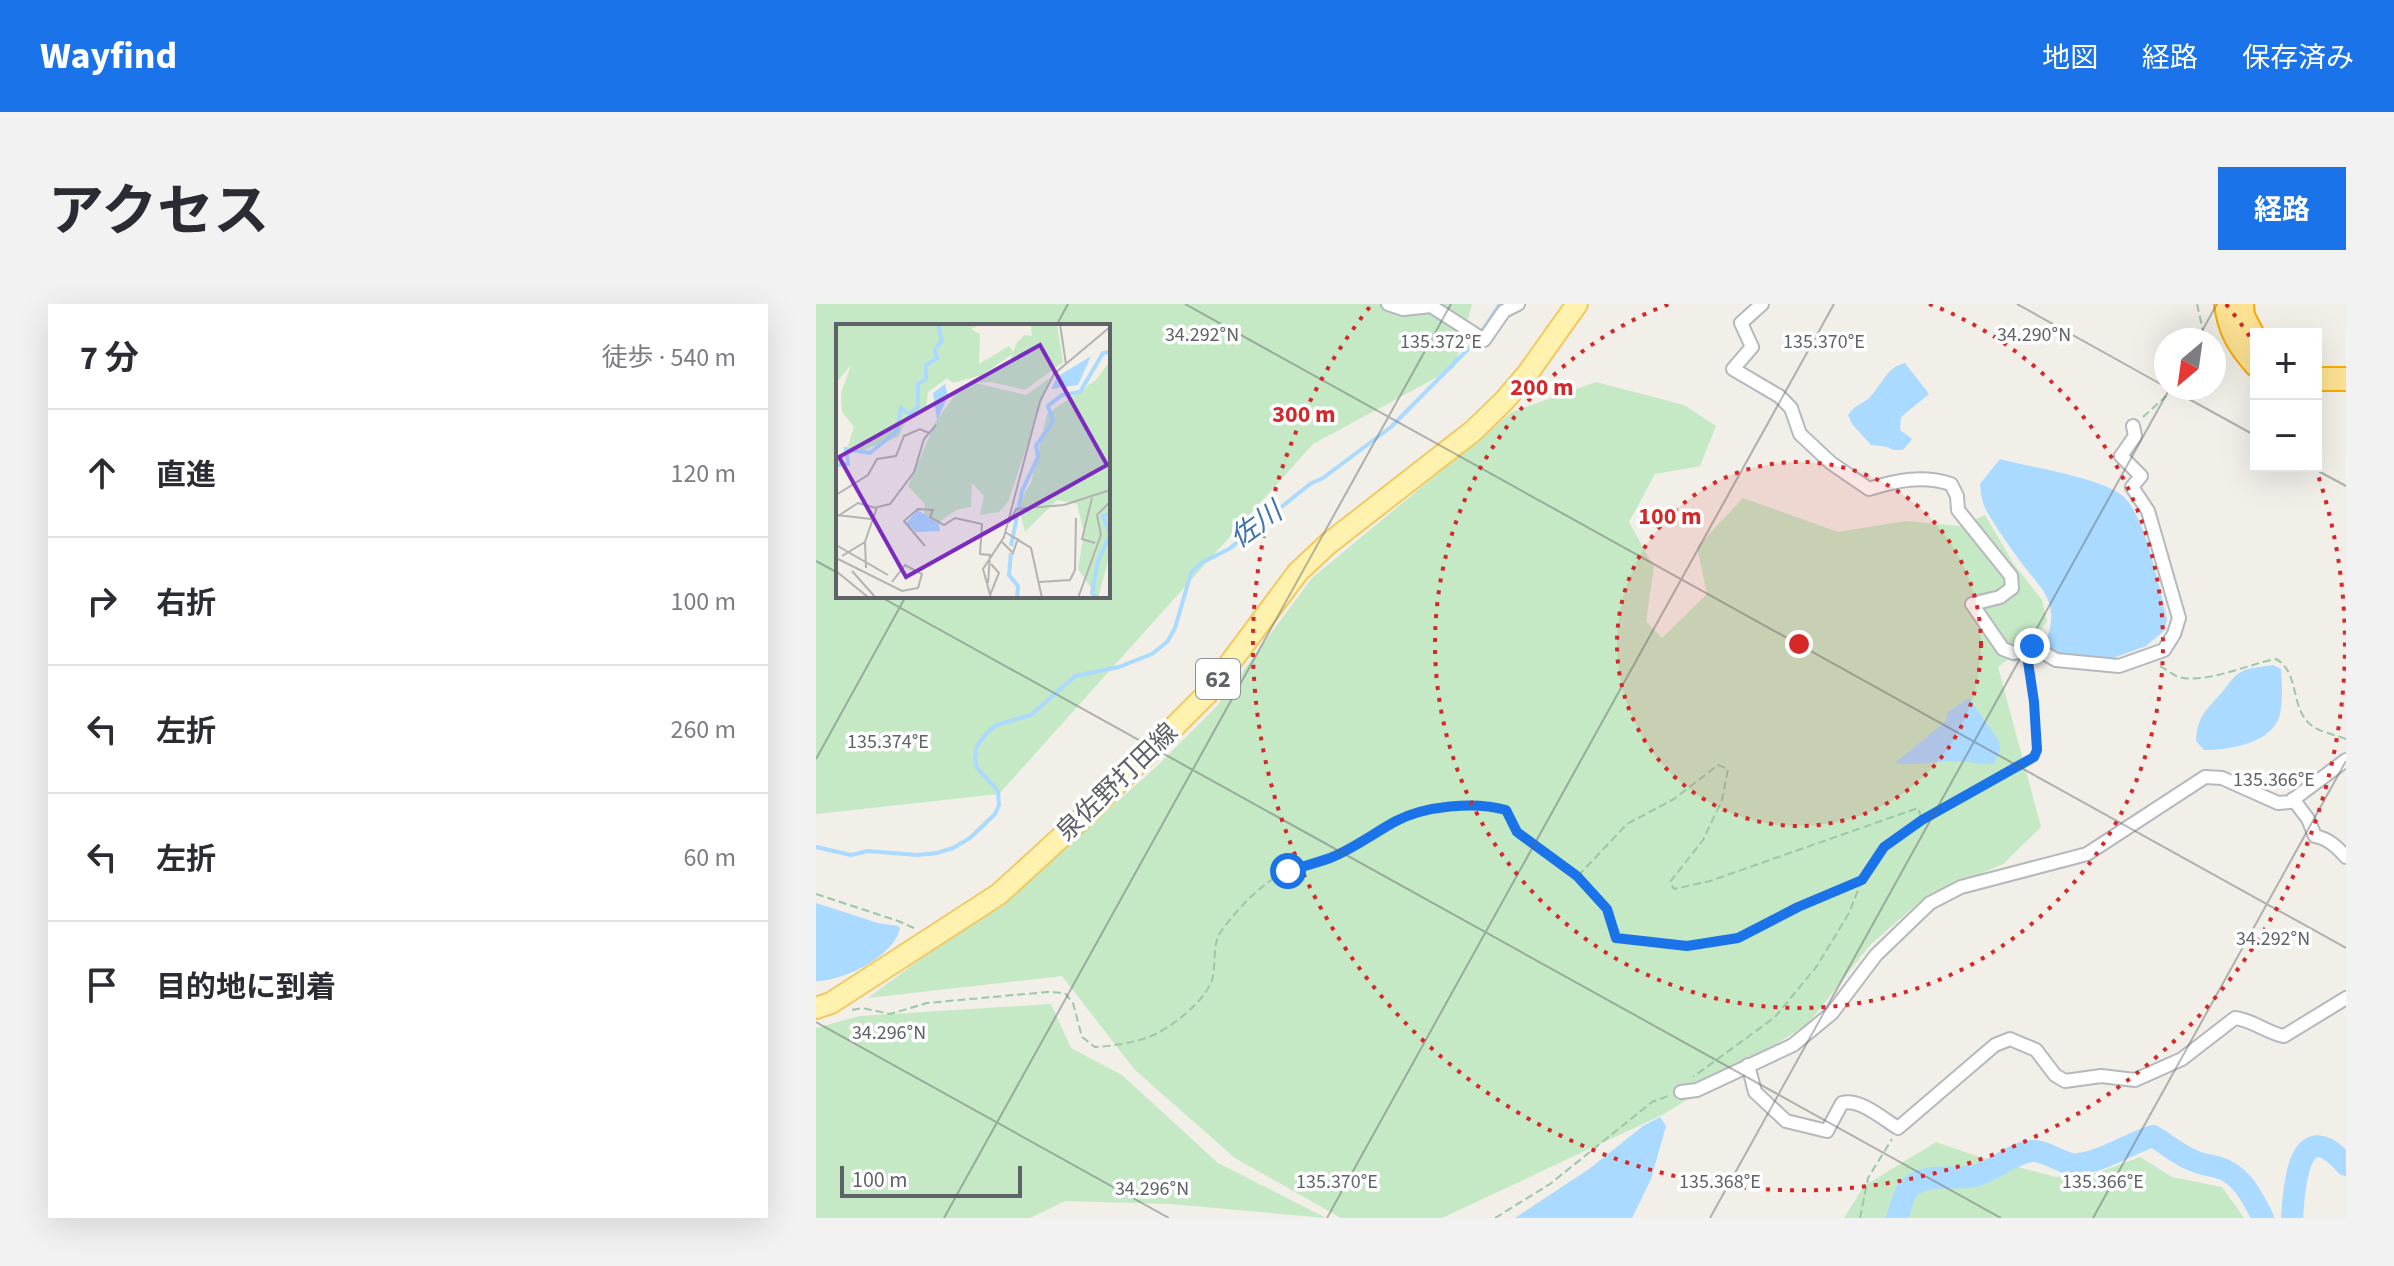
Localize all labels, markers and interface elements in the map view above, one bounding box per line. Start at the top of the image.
text: Wayfind [40,29,177,83]
text: 地図 [2042,38,2098,78]
text: 経路 [2142,38,2198,78]
text: 保存済み [2242,38,2354,78]
button: 経路 [2218,167,2346,250]
text: アクセス [48,173,269,252]
text: 34.292°N [1165,321,1239,349]
text: 34.290°N [1997,321,2071,349]
inset map [836,324,1110,598]
text: 135.372°E [1400,328,1482,356]
text: 135.370°E [1783,328,1865,356]
north arrow [2154,328,2226,400]
map controls [2250,328,2322,472]
button: + [2250,328,2322,400]
text: 7 分 [80,334,139,383]
text: 徒歩 · 540 m [602,339,736,376]
text: 200 m [1510,370,1574,405]
text: 300 m [1272,397,1336,432]
button: − [2250,400,2322,472]
icon: ahead [80,451,124,495]
text: 直進 [156,454,216,497]
text: 120 m [670,455,736,492]
water label: 佐川 [1222,491,1293,558]
text: 100 m [1638,499,1702,534]
icon: right [80,579,124,623]
text: 右折 [156,582,216,625]
text: 100 m [670,583,736,620]
route end [2014,628,2050,664]
centre of rings [1785,630,1813,658]
road number: 62 [1196,659,1240,699]
icon: left [80,707,124,751]
text: 左折 [156,710,216,753]
text: 260 m [670,711,736,748]
street label: 泉佐野打田線 [1048,715,1186,849]
text: 135.374°E [847,728,929,756]
text: 135.366°E [2233,766,2315,794]
icon: left [80,835,124,879]
text: 左折 [156,838,216,881]
text: 60 m [683,839,736,876]
route start [1270,853,1306,889]
text: 34.292°N [2236,925,2310,953]
icon: arrive [80,963,124,1007]
text: 目的地に到着 [156,966,336,1009]
text: 34.296°N [852,1019,926,1047]
scale bar [840,1162,1022,1198]
text: 100 m [852,1164,907,1196]
text: 135.370°E [1296,1168,1378,1196]
text: 135.368°E [1679,1168,1761,1196]
text: 135.366°E [2062,1168,2144,1196]
text: 34.296°N [1115,1175,1189,1203]

